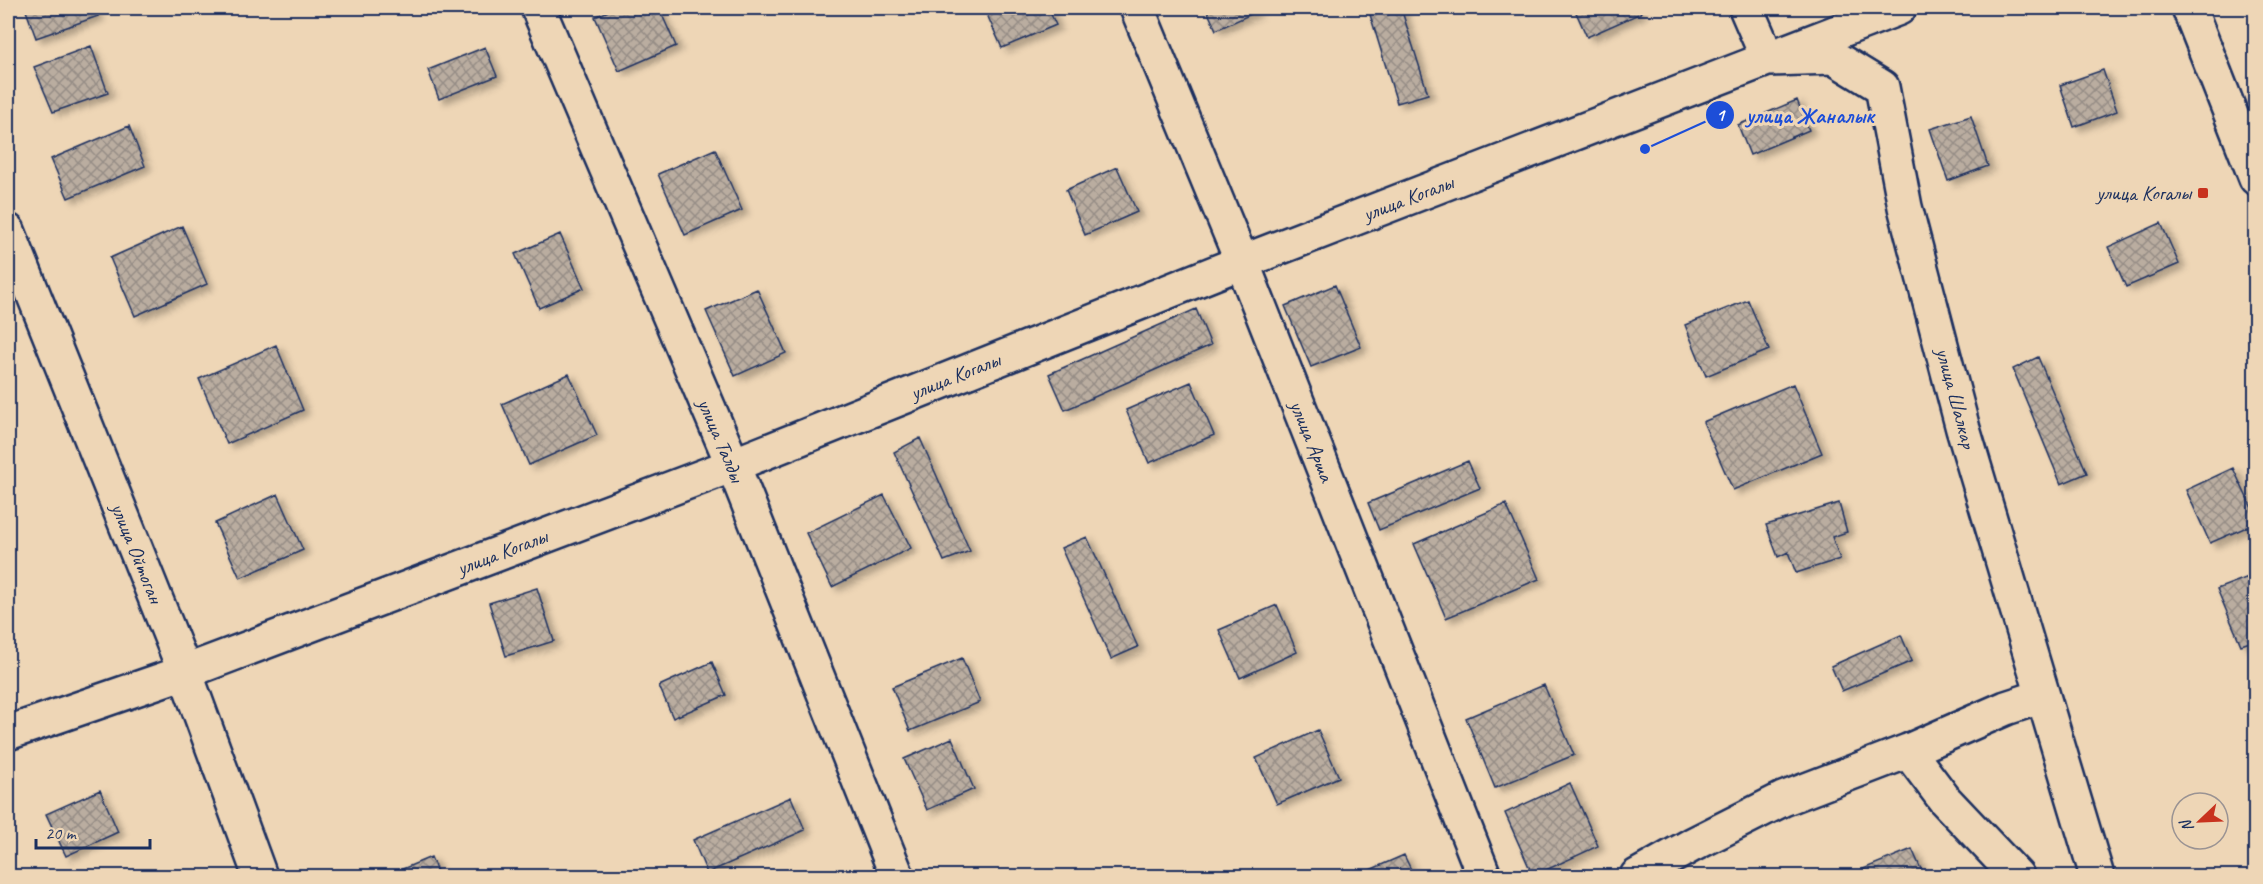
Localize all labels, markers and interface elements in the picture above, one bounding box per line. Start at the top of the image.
callout: улица Жаналык [1705,95,1886,135]
text: улица Жаналык [1744,102,1876,130]
text: 1 [1716,104,1726,126]
street label: улица Когалы [1357,168,1459,228]
place label: улица Когалы [2094,180,2193,206]
marker: улица Когалы [2196,186,2210,200]
street label: улица Шалкар [1930,343,1982,452]
street label: улица Когалы [904,345,1006,407]
street label: улица Талды [691,392,751,487]
street label: улица Арша [1283,395,1341,487]
street label: улица Ойтоган [104,497,169,608]
street label: улица Когалы [451,522,553,582]
north arrow [2170,791,2230,851]
scale bar [36,812,150,850]
text: N [2175,815,2198,835]
text: 20 m [45,822,78,844]

